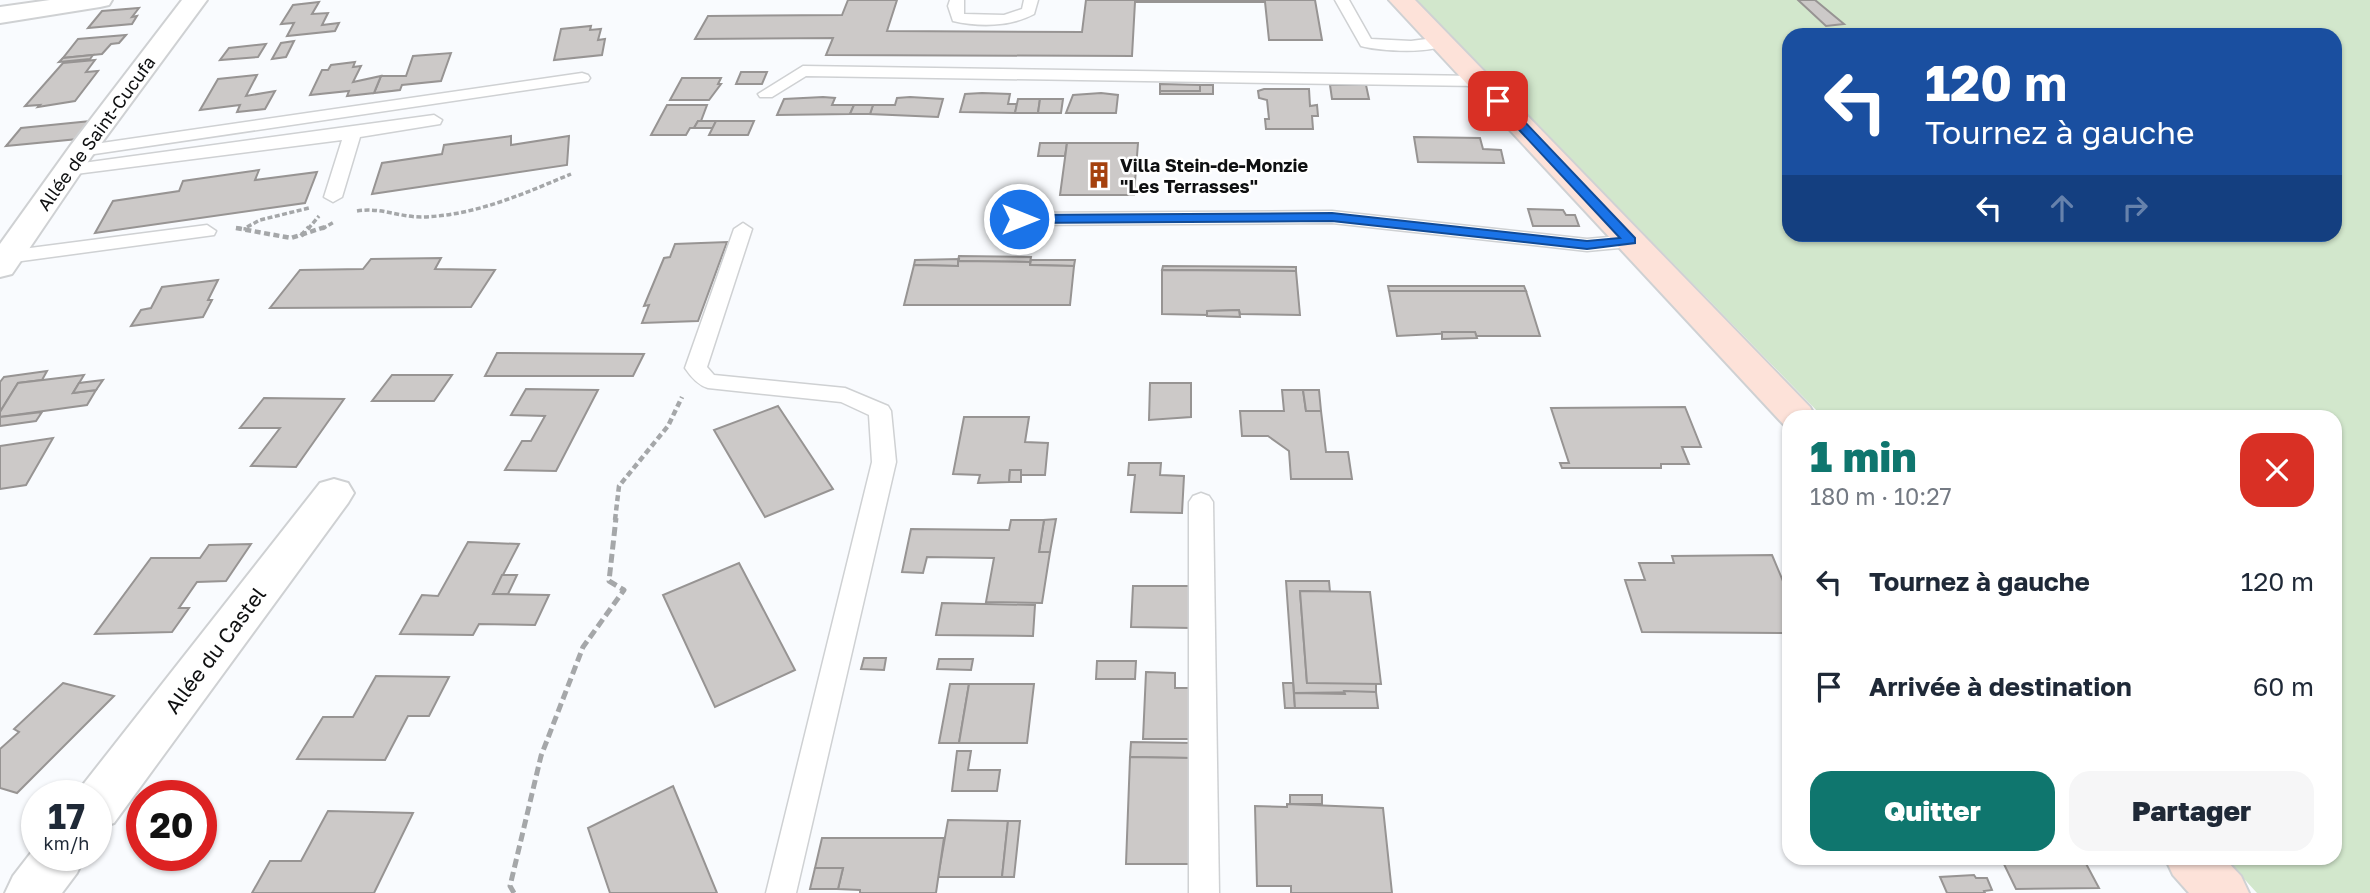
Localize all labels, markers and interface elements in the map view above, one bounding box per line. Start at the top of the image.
street label: Allée de Saint-Cucufa [33,51,159,215]
text: 120 m [1925,53,2067,112]
icon: left [1810,56,1901,147]
pin [1468,71,1528,131]
icon: arrive [1479,82,1517,120]
text: Tournez à gauche [1925,113,2194,151]
place label: Villa Stein-de-Monzie "Les Terrasses" [1120,154,1308,197]
building icon: Villa Stein-de-Monzie "Les Terrasses" [1084,160,1114,190]
position arrow [982,182,1056,256]
icon: left [1970,189,2008,227]
icon: ahead [2043,189,2081,227]
icon: right [2116,189,2154,227]
text: 1 min [1810,431,1917,481]
button: close [2240,433,2314,507]
text: 180 m · 10:27 [1810,482,1952,510]
icon: left [1810,563,1848,601]
text: Tournez à gauche [1869,566,2090,597]
text: 120 m [2241,566,2314,597]
street label: Allée du Castel [159,582,271,718]
icon: arrive [1810,668,1848,706]
text: Arrivée à destination [1869,671,2132,702]
text: 60 m [2253,671,2314,702]
button: Quitter [1810,771,2055,851]
button: Partager [2069,771,2314,851]
speed limit sign: 20 [126,780,217,871]
text: 17 [48,795,85,837]
text: km/h [44,832,89,854]

